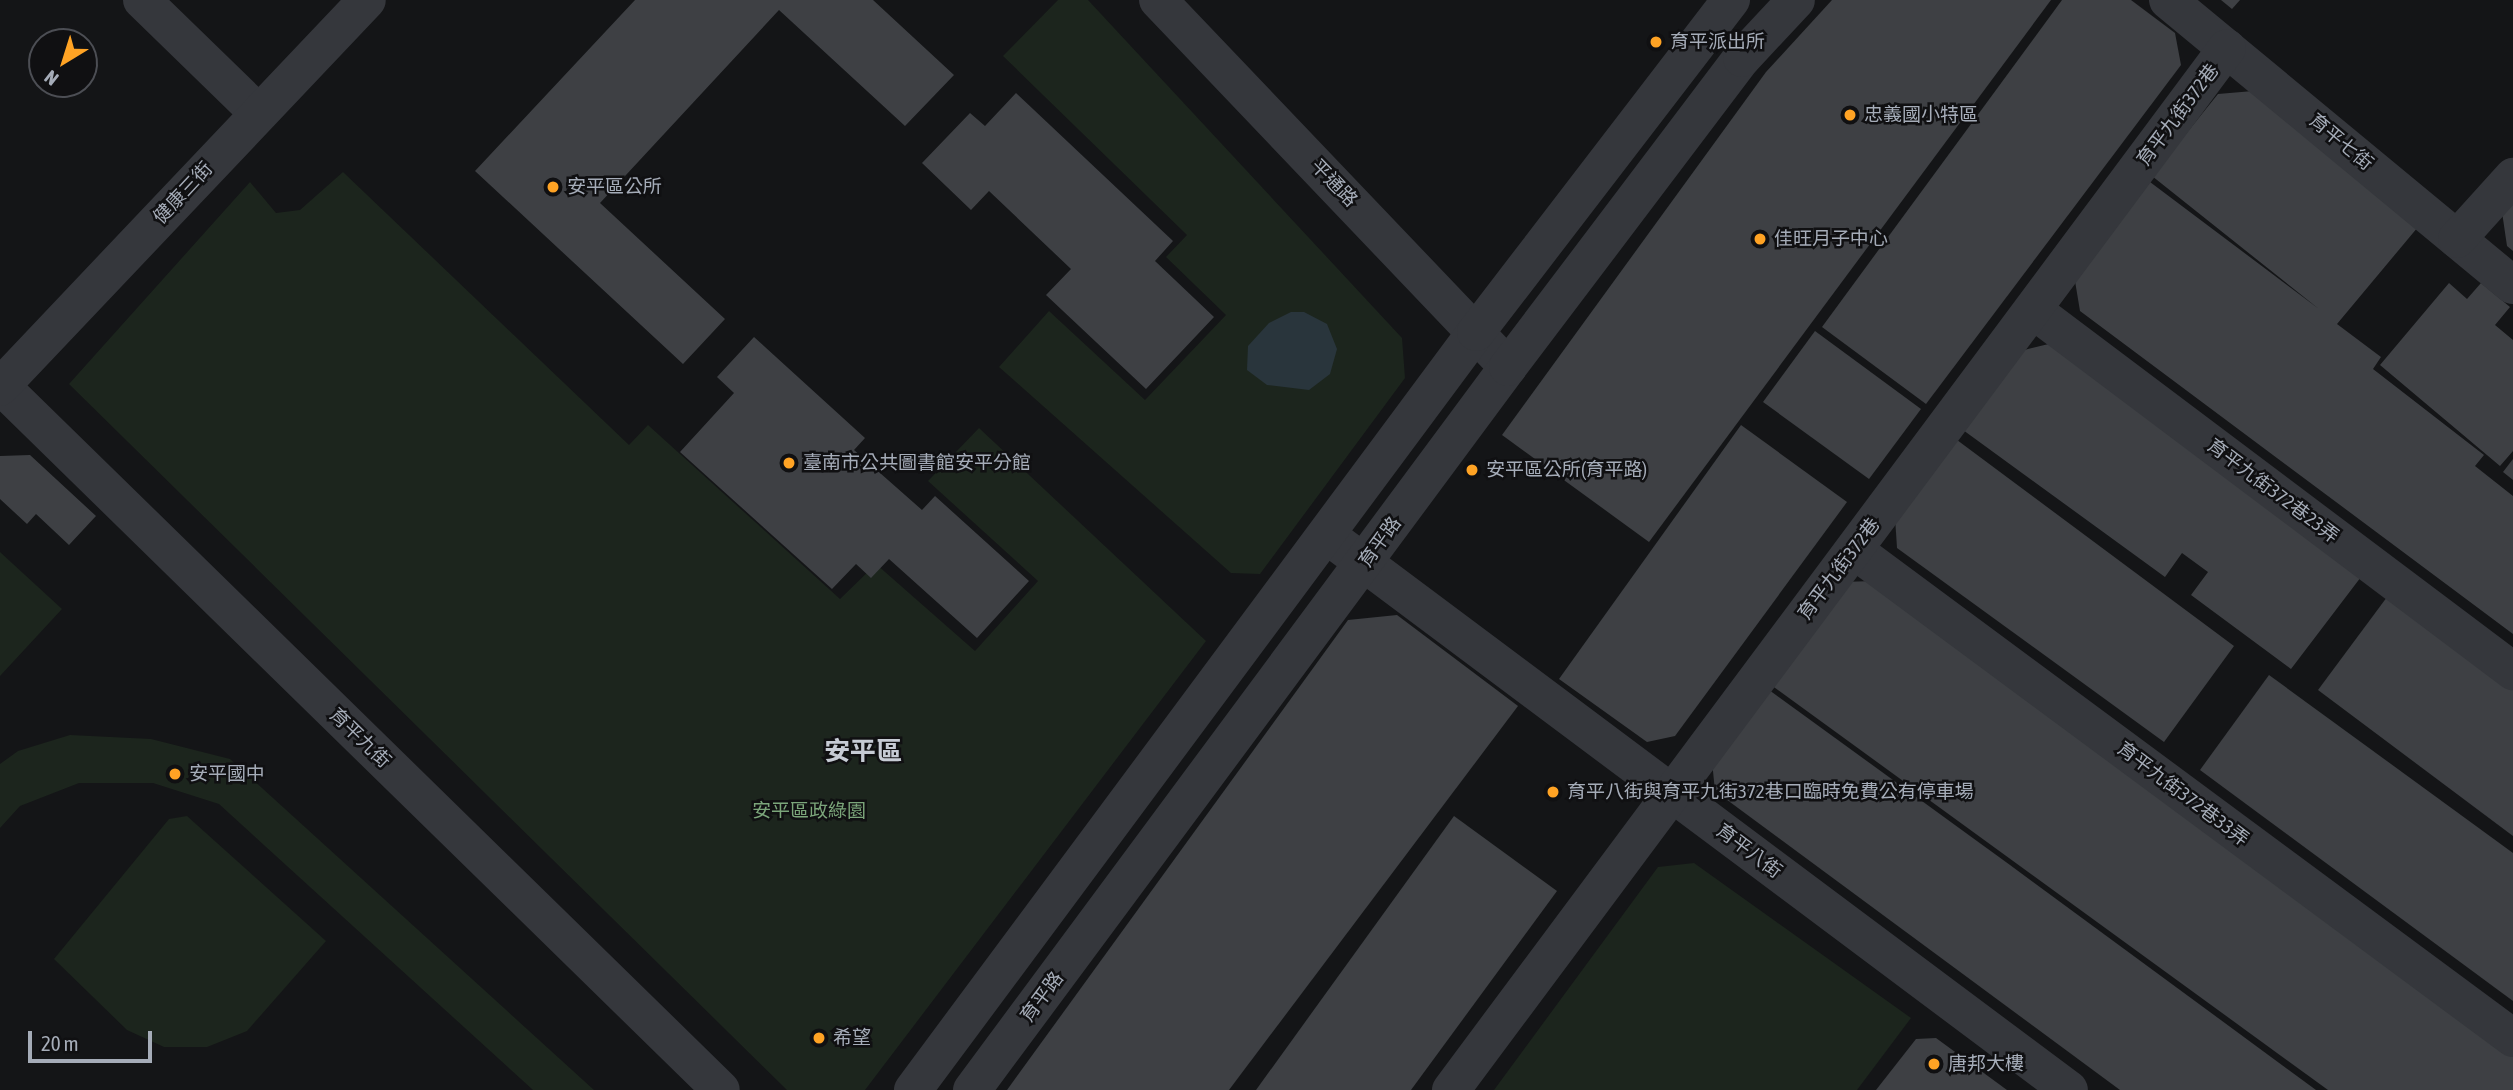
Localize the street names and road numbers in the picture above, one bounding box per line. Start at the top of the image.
street label: 育平九街372巷 [2132,60,2224,170]
street label: 育平七街 [2305,109,2377,175]
street label: 平通路 [1306,155,1362,211]
street label: 健康三街 [149,157,217,229]
street label: 育平九街372巷23弄 [2203,434,2343,548]
street label: 育平路 [1354,512,1406,572]
street label: 育平九街372巷 [1793,514,1885,624]
street label: 育平九街 [325,703,395,773]
street label: 育平九街372巷33弄 [2113,737,2253,851]
street label: 育平八街 [1712,819,1786,883]
street label: 育平路 [1016,967,1068,1027]

